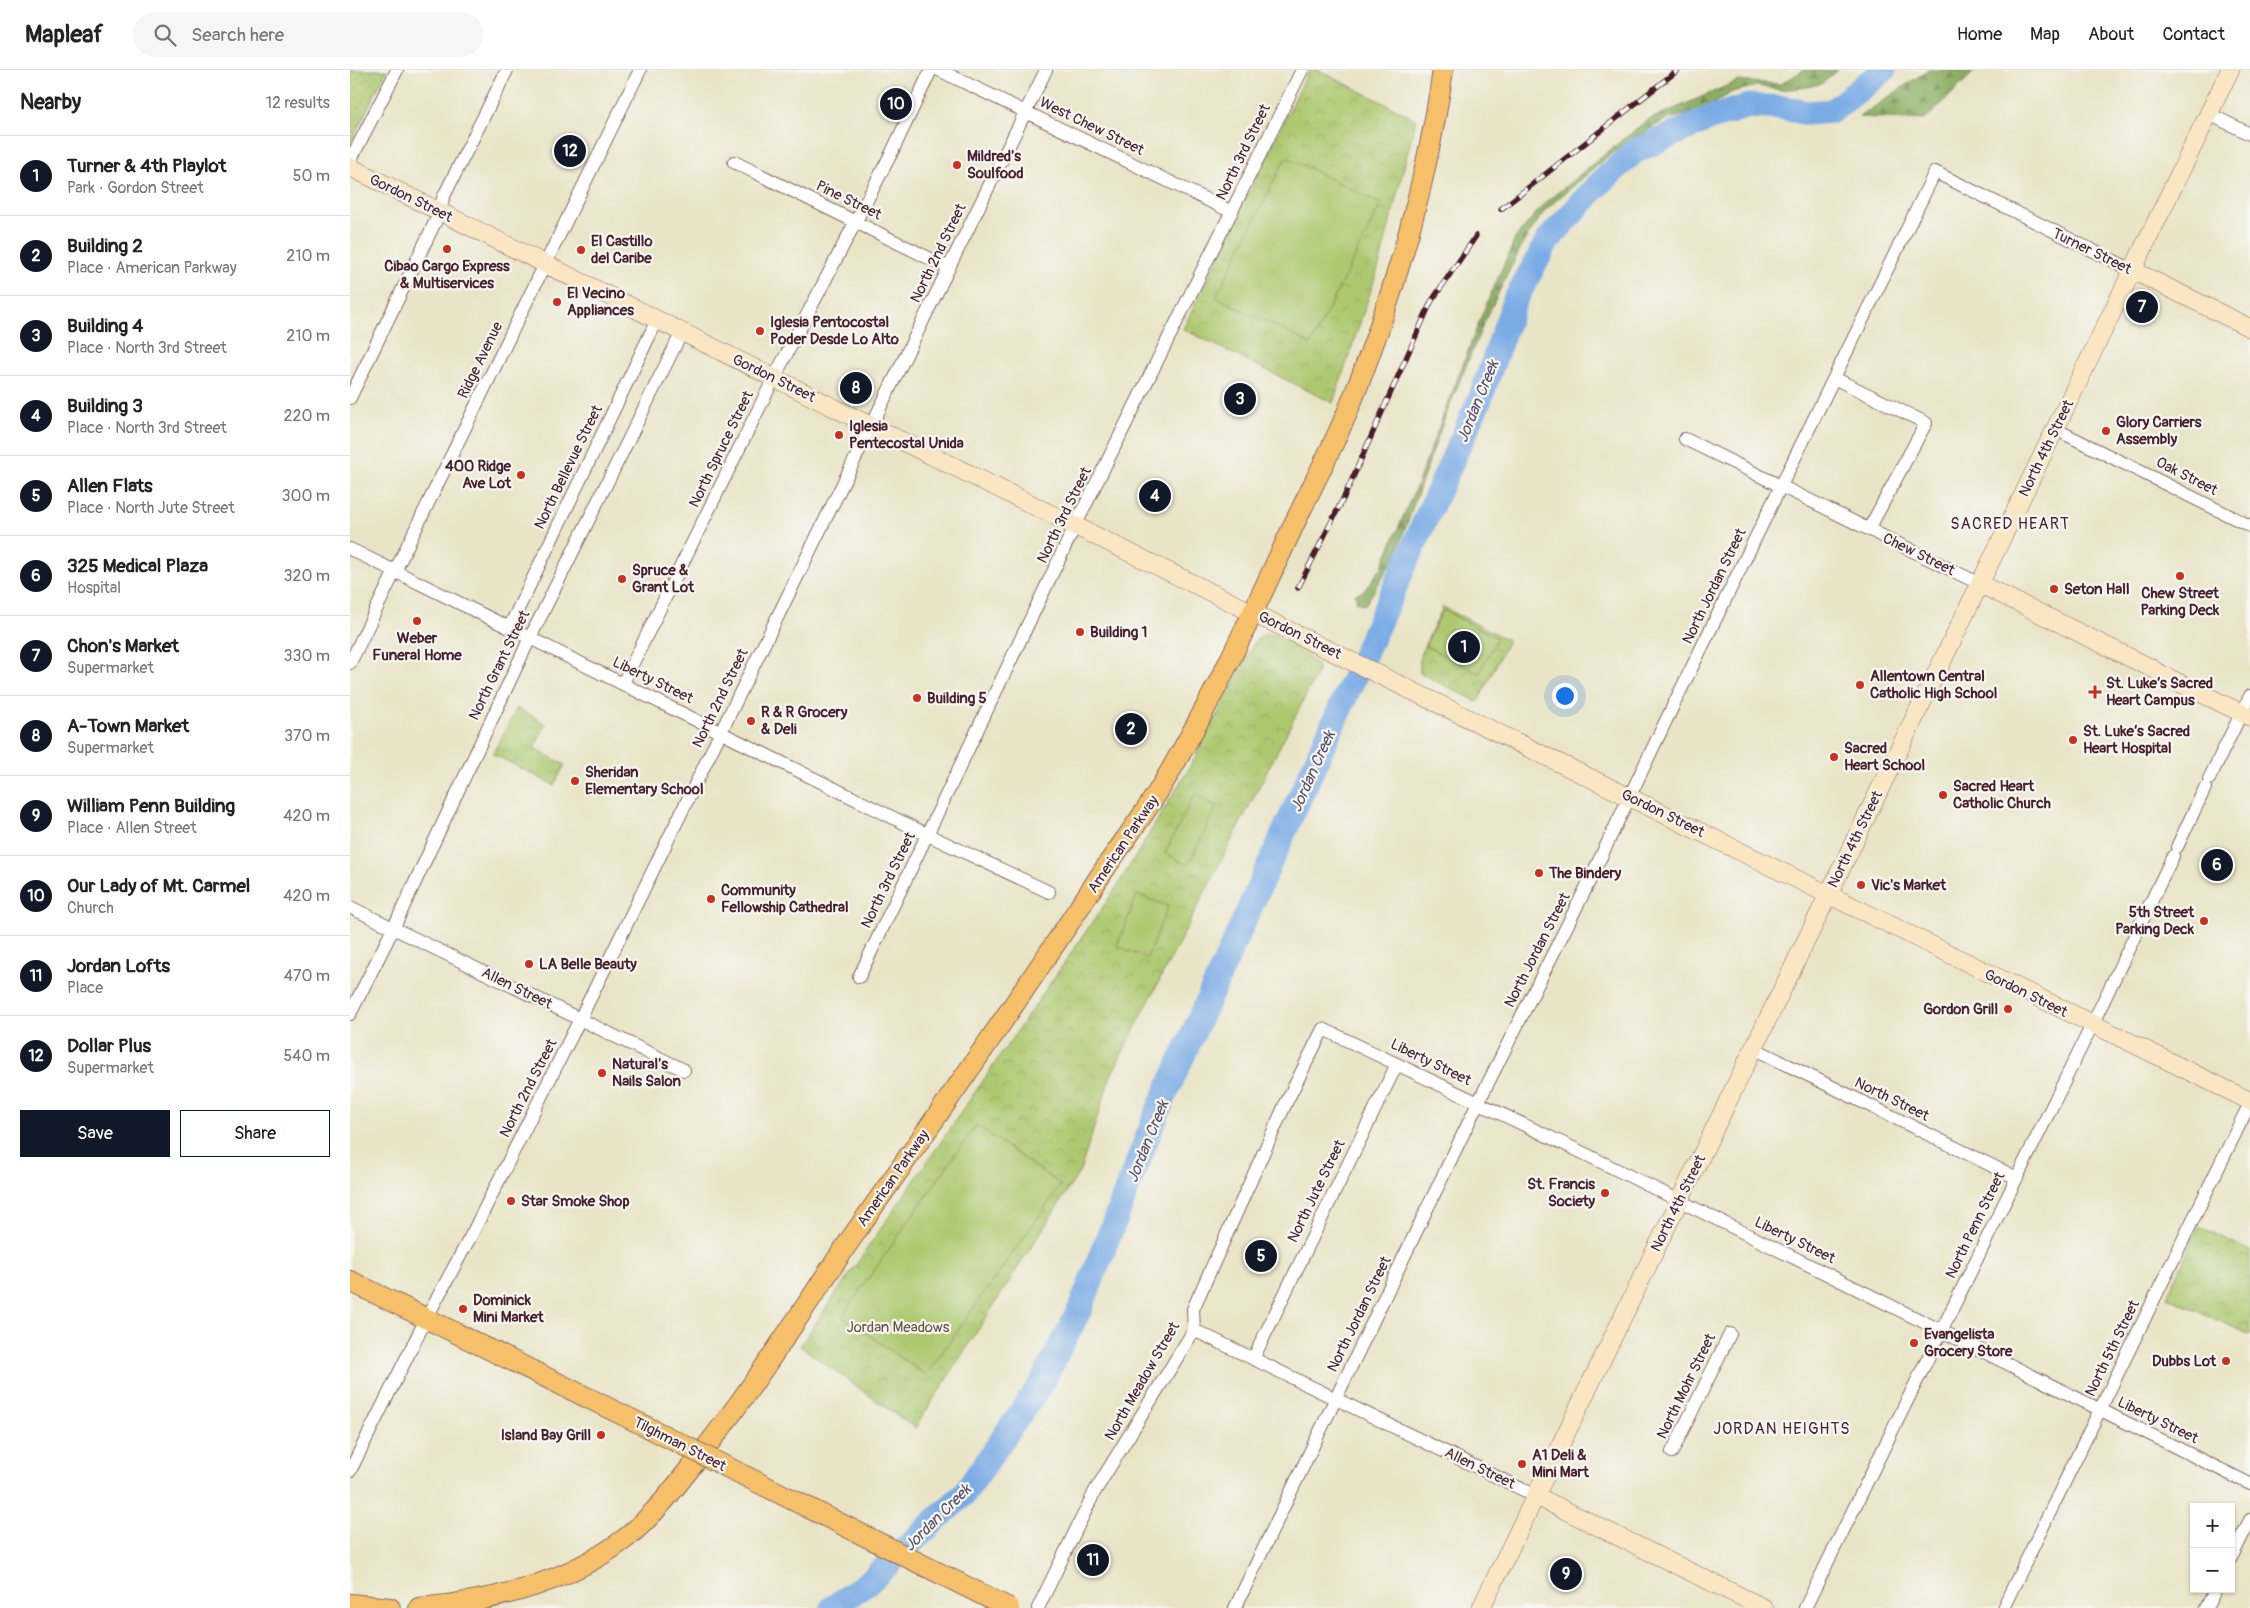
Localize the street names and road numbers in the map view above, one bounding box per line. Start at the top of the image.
street label: West Chew Street [1036,93,1148,160]
street label: North 3rd Street [1212,100,1275,203]
street label: Gordon Street [366,170,456,227]
street label: Pine Street [813,176,886,225]
street label: North 2nd Street [906,200,971,306]
street label: Turner Street [2049,224,2135,279]
street label: Ridge Avenue [454,318,507,402]
street label: Gordon Street [729,350,819,407]
street label: North Spruce Street [685,387,758,511]
street label: North 4th Street [2015,396,2079,500]
street label: North Bellevue Street [530,401,607,532]
street label: Oak Street [2153,453,2222,500]
street label: North 3rd Street [1033,463,1096,566]
street label: North Jordan Street [1678,524,1751,647]
street label: Chew Street [1880,529,1959,580]
street label: North Grant Street [465,606,535,723]
street label: Gordon Street [1255,607,1345,664]
street label: North 2nd Street [688,645,753,751]
street label: Liberty Street [609,653,697,709]
street label: Gordon Street [1618,785,1708,842]
street label: North 4th Street [1824,787,1888,891]
street label: American Parkway [1084,791,1163,897]
street label: North 3rd Street [857,828,920,931]
street label: North Jordan Street [1500,889,1575,1011]
street label: Allen Street [478,963,556,1014]
street label: Gordon Street [1981,965,2071,1022]
street label: North 2nd Street [495,1035,562,1141]
street label: Liberty Street [1387,1035,1475,1091]
street label: North Street [1851,1073,1933,1126]
street label: American Parkway [853,1126,934,1230]
street label: North Jute Street [1283,1136,1350,1246]
street label: North 4th Street [1647,1151,1711,1255]
street label: North Penn Street [1941,1168,2010,1282]
street label: Liberty Street [1751,1213,1839,1269]
street label: North Jordan Street [1323,1252,1396,1375]
street label: North 5th Street [2081,1296,2144,1400]
street label: North Meadow Street [1101,1318,1185,1444]
street label: North Mohr Street [1653,1329,1721,1442]
street label: Liberty Street [2114,1393,2202,1449]
street label: Tilghman Street [630,1413,730,1476]
street label: Allen Street [1441,1443,1519,1494]

